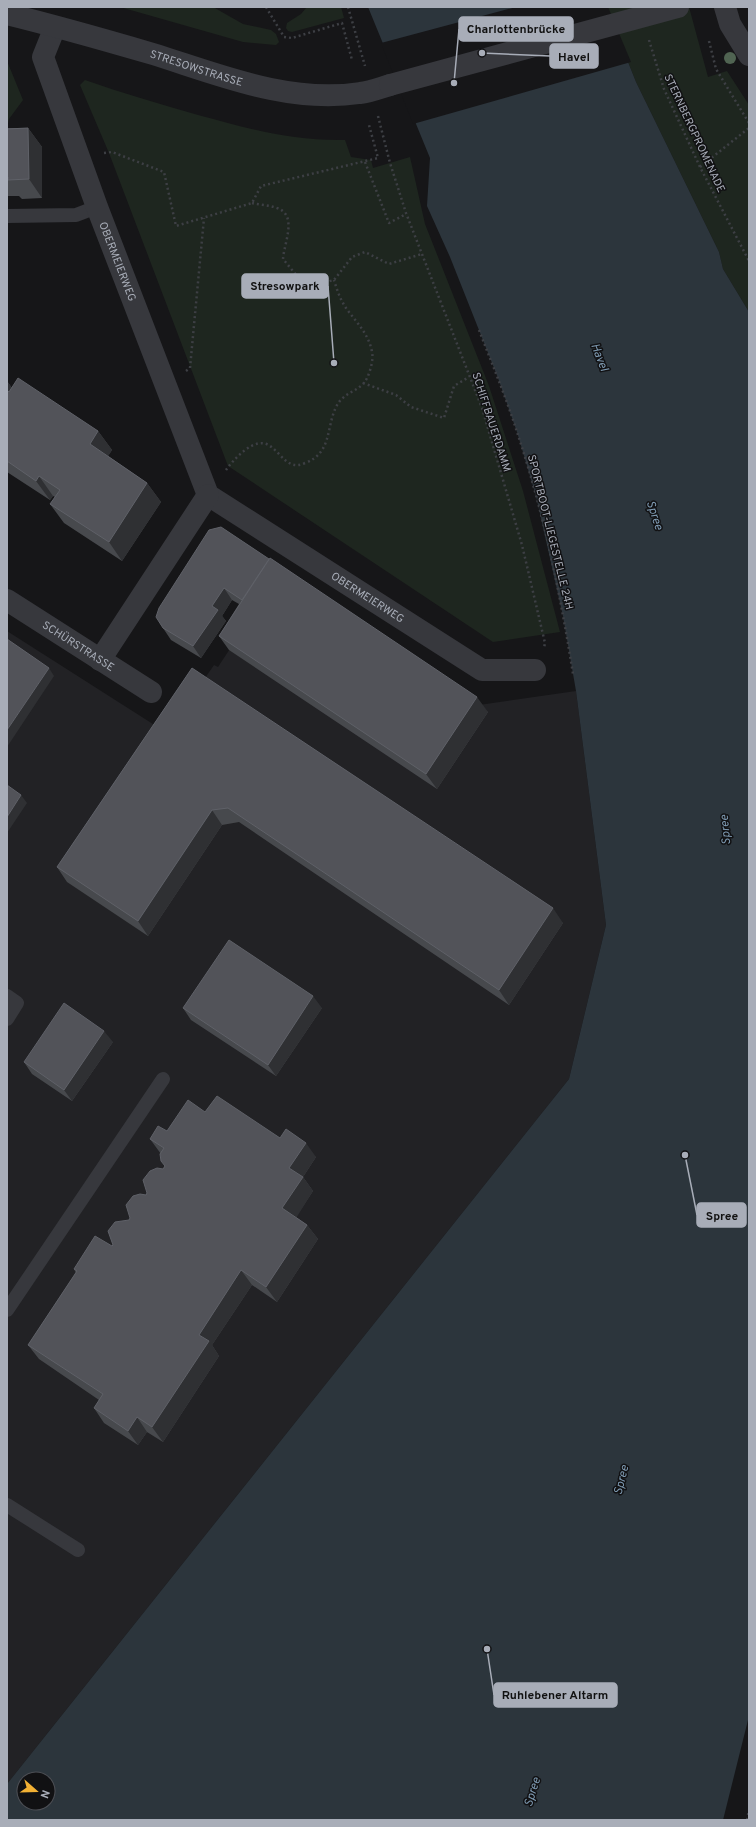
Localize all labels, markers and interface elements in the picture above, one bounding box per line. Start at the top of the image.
callout: Charlottenbrücke [459,17,573,41]
text: Charlottenbrücke [467,22,566,38]
callout: Havel [550,44,598,68]
street label: STRESOWSTRASSE [148,47,244,90]
text: Havel [558,50,590,66]
street label: STERNBERGPROMENADE [660,72,728,195]
street label: OBERMEIERWEG [95,220,139,304]
callout: Stresowpark [242,274,328,298]
text: Stresowpark [250,279,320,295]
water label: Havel [586,341,612,375]
street label: SCHIFFBAUERDAMM [468,371,514,474]
street label: SPORTBOOT-LIEGESTELLE 24H [524,453,576,611]
water label: Spree [642,499,667,533]
street label: OBERMEIERWEG [328,569,407,626]
street label: SCHÜRSTRASSE [39,618,117,675]
water label: Spree [717,813,735,846]
callout: Spree [697,1203,746,1227]
text: Spree [706,1209,739,1225]
water label: Spree [611,1463,634,1497]
callout: Ruhlebener Altarm [494,1683,617,1707]
text: Ruhlebener Altarm [502,1688,608,1704]
north arrow [16,1771,56,1811]
water label: Spree [521,1775,545,1809]
text: N [37,1788,52,1800]

